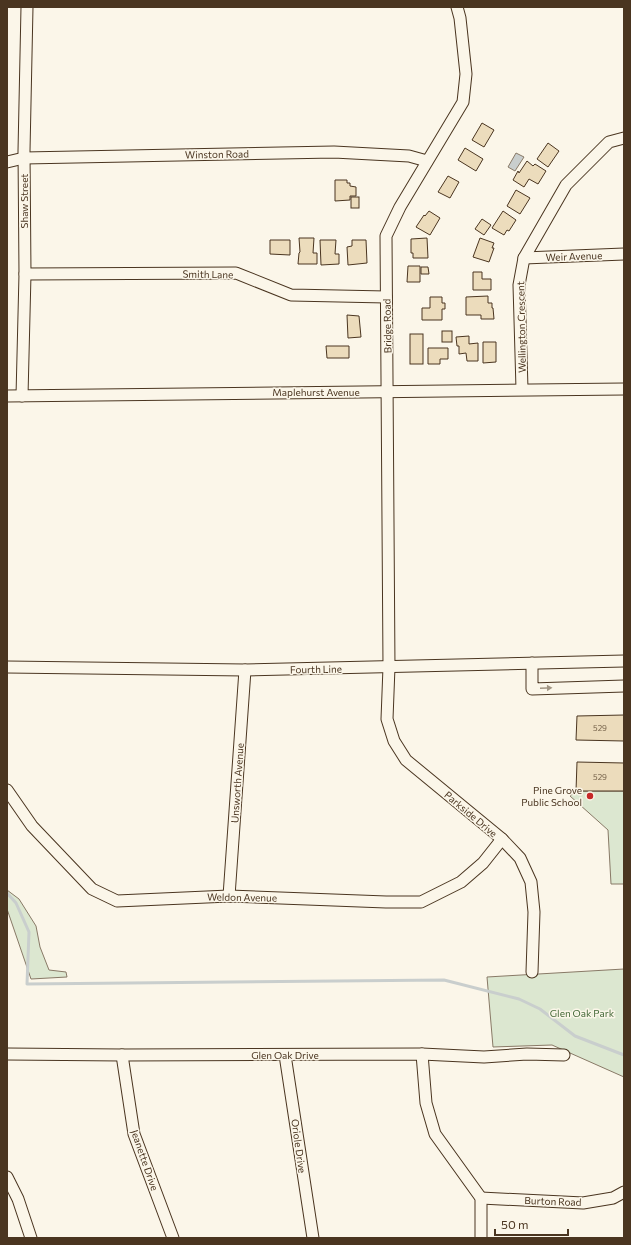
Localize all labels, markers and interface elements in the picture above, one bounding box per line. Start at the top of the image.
street label: Winston Road [185,147,249,161]
street label: Shaw Street [18,174,30,228]
street label: Weir Avenue [546,249,602,263]
street label: Smith Lane [182,268,234,280]
street label: Wellington Crescent [514,281,528,373]
street label: Bridge Road [381,298,393,353]
street label: Maplehurst Avenue [272,386,360,398]
street label: Fourth Line [290,663,342,675]
one-way arrow [540,685,552,692]
house number: 529 [593,723,607,733]
street label: Unsworth Avenue [228,742,246,824]
house number: 529 [593,772,607,782]
place label: Pine Grove Public School [521,784,582,808]
street label: Parkside Drive [442,788,500,840]
marker: Pine Grove Public School [585,791,595,801]
street label: Weldon Avenue [207,890,277,904]
park label: Glen Oak Park [550,1007,615,1019]
street label: Glen Oak Drive [251,1049,319,1061]
street label: Oriole Drive [289,1118,309,1174]
street label: Jeanette Drive [129,1128,161,1192]
street label: Burton Road [524,1194,582,1208]
scale bar [495,1211,568,1237]
text: 50 m [501,1217,529,1231]

